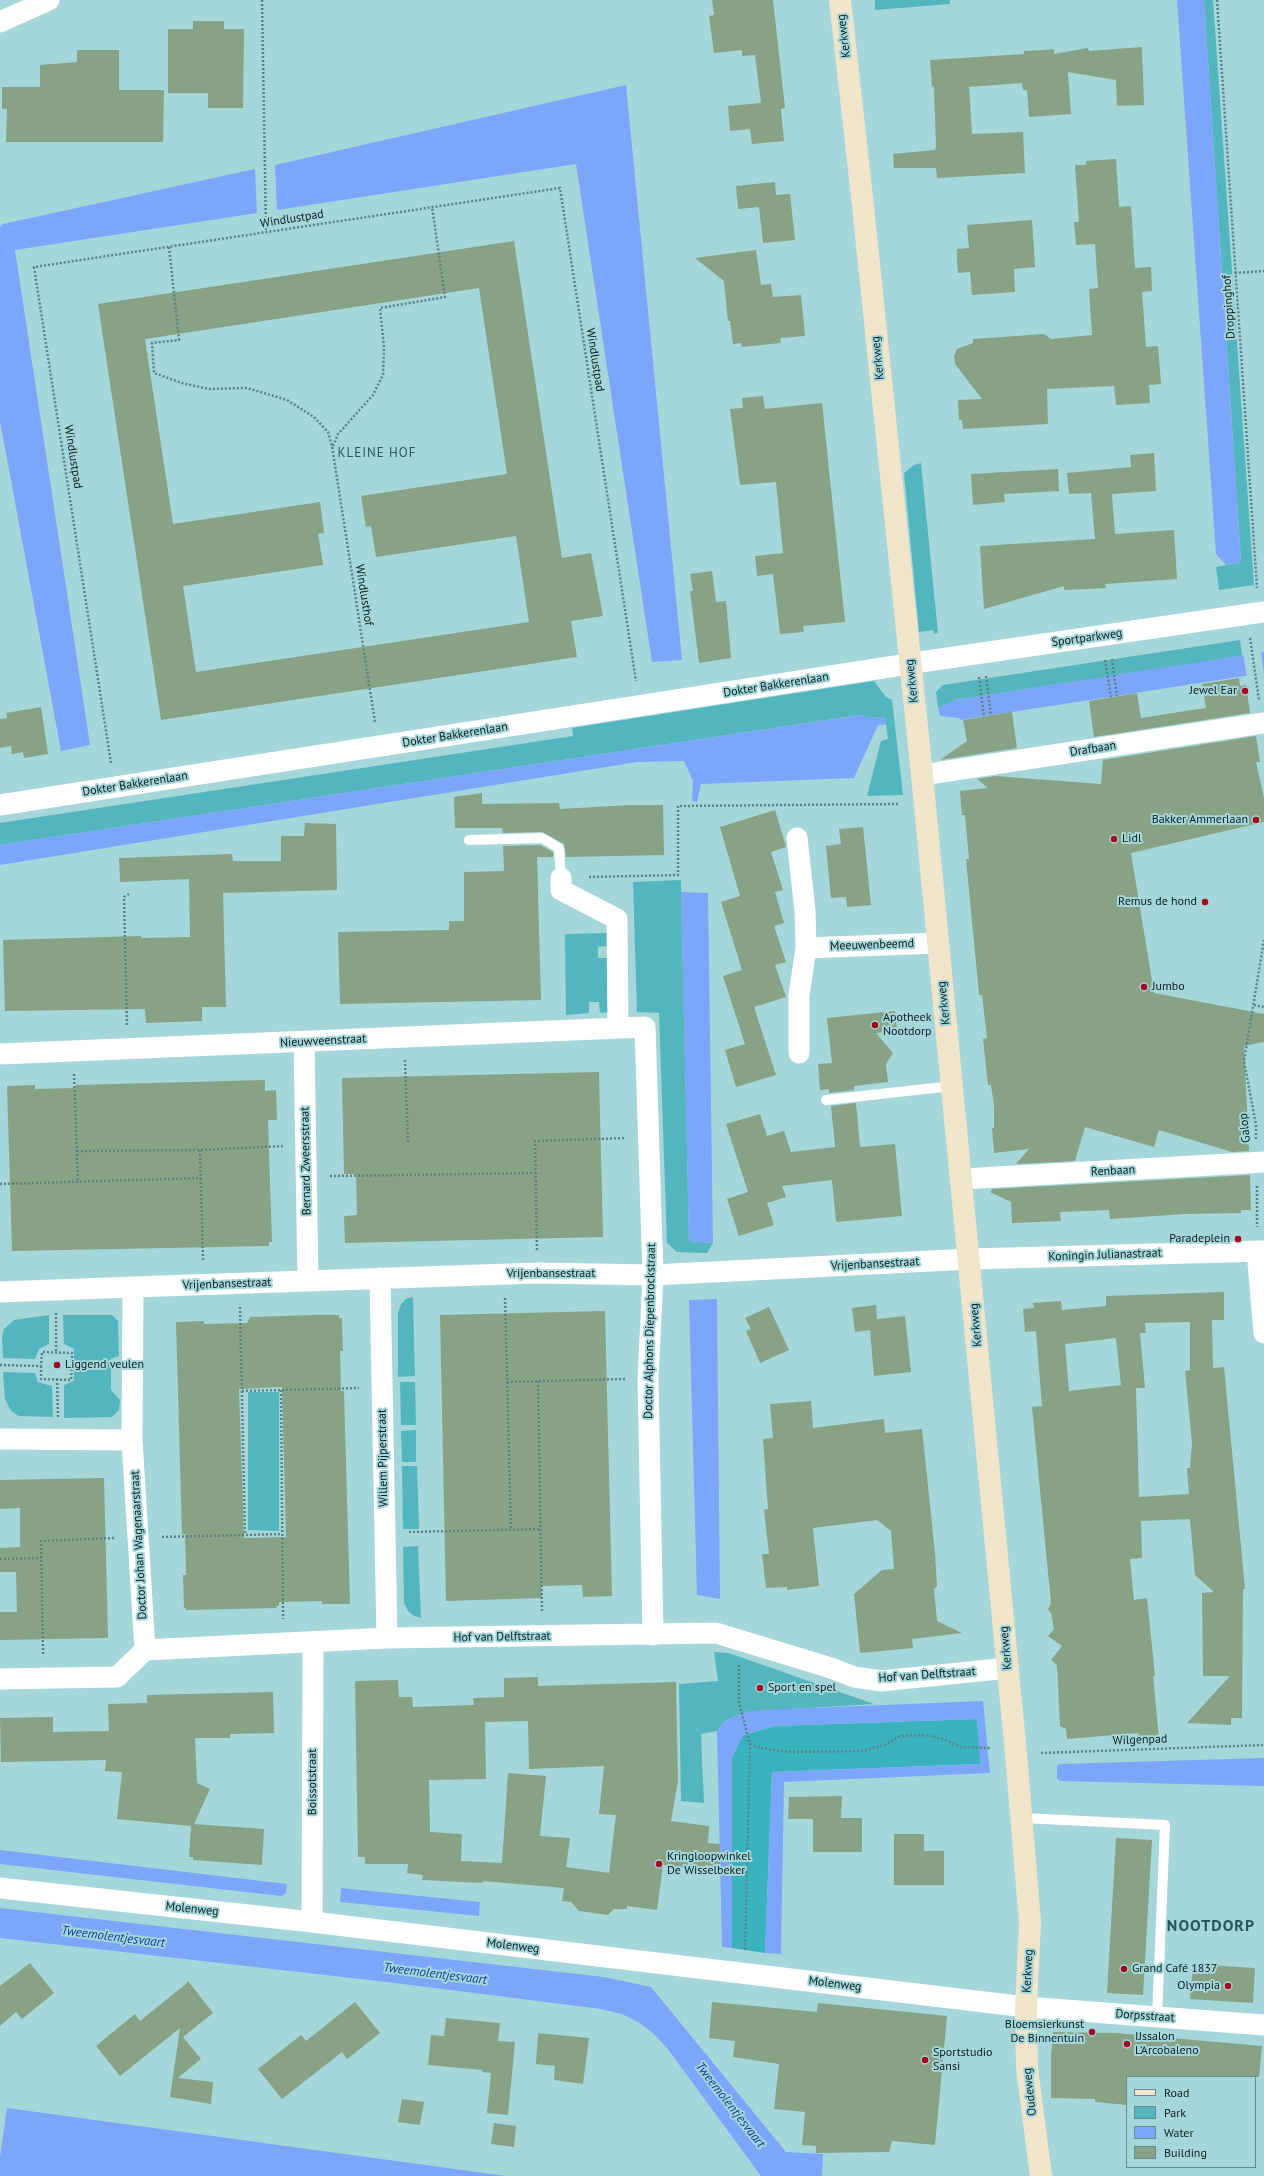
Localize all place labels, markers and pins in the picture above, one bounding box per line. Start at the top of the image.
place label: Jewel Ear [1190,684,1237,698]
marker: Jewel Ear [1240,686,1250,696]
place label: Bakker Ammerlaan [1152,813,1248,827]
marker: Bakker Ammerlaan [1251,815,1261,825]
place label: Lidl [1122,832,1141,846]
marker: Lidl [1109,834,1119,844]
place label: Remus de hond [1118,895,1197,909]
marker: Remus de hond [1200,897,1210,907]
place label: Jumbo [1152,980,1185,994]
marker: Jumbo [1139,982,1149,992]
place label: Apotheek Nootdorp [883,1011,931,1039]
marker: Apotheek Nootdorp [870,1020,880,1030]
place label: Paradeplein [1169,1232,1230,1246]
marker: Paradeplein [1233,1234,1243,1244]
place label: Liggend veulen [65,1358,144,1372]
marker: Liggend veulen [52,1360,62,1370]
place label: Sport en spel [768,1681,836,1695]
marker: Sport en spel [755,1683,765,1693]
place label: Kringloopwinkel De Wisselbeker [667,1850,751,1878]
marker: Kringloopwinkel De Wisselbeker [654,1859,664,1869]
place label: Grand Café 1837 [1132,1962,1217,1976]
marker: Grand Café 1837 [1119,1964,1129,1974]
place label: Olympia [1177,1979,1220,1993]
marker: Olympia [1223,1981,1233,1991]
place label: Bloemsierkunst De Binnentuin [1005,2018,1084,2046]
marker: Bloemsierkunst De Binnentuin [1087,2027,1097,2037]
place label: IJssalon L'Arcobaleno [1135,2030,1199,2058]
marker: IJssalon L'Arcobaleno [1122,2039,1132,2049]
place label: Sportstudio Sansi [933,2046,992,2074]
marker: Sportstudio Sansi [920,2055,930,2065]

